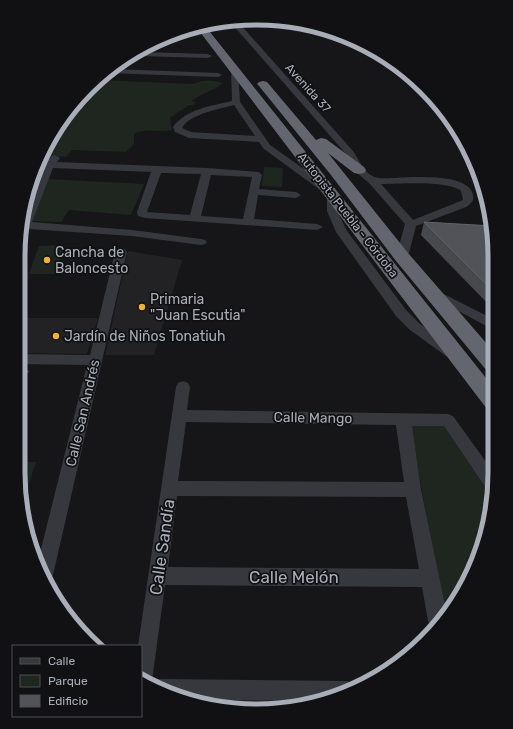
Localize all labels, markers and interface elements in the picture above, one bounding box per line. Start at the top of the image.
street label: Avenida 37 [282,61,334,115]
street label: Autopista Puebla - Córdoba [295,150,401,280]
place label: Cancha de Baloncesto [55,244,128,277]
marker: Cancha de Baloncesto [42,255,52,265]
place label: Primaria "Juan Escutia" [150,291,245,324]
marker: Primaria "Juan Escutia" [137,302,147,312]
place label: Jardín de Niños Tonatiuh [64,328,226,345]
marker: Jardín de Niños Tonatiuh [51,331,61,341]
street label: Calle San Andrés [62,358,104,468]
street label: Calle Mango [273,409,353,427]
street label: Calle Sandía [145,498,179,596]
street label: Calle Melón [249,567,339,587]
legend [12,645,142,717]
text: Calle [48,654,75,668]
text: Parque [48,674,88,688]
text: Edificio [48,694,88,708]

